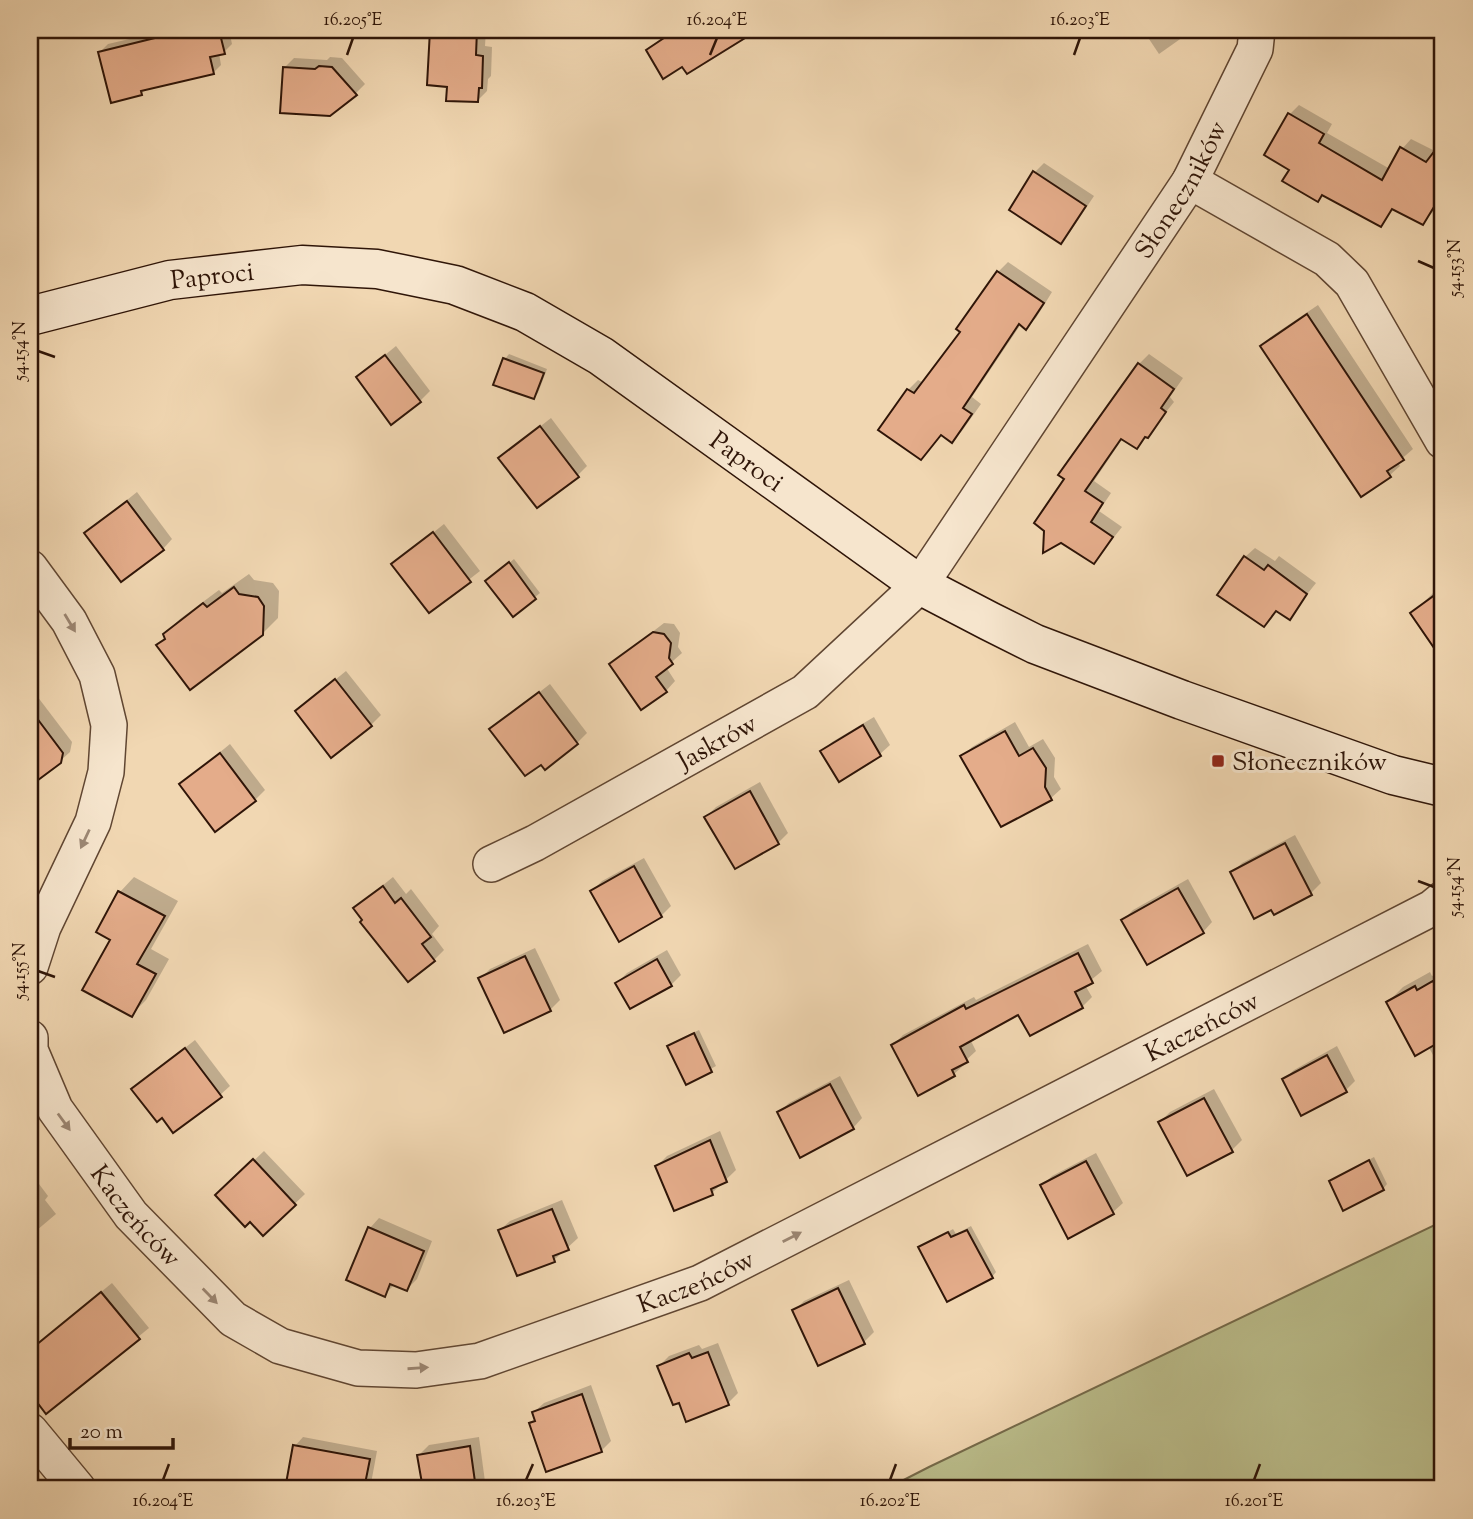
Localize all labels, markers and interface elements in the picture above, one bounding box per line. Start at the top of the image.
text: 16.205°E [324,8,383,34]
text: 16.204°E [687,8,748,34]
text: 16.203°E [1050,8,1110,34]
street label: Słoneczników [1127,115,1238,267]
text: 54.153°N [1443,239,1469,298]
street label: Paproci [169,255,256,301]
text: 54.154°N [8,321,34,382]
street label: Paproci [701,424,791,502]
one-way arrow [63,614,76,633]
street label: Jaskrów [670,706,765,782]
place label: Słoneczników [1232,745,1387,782]
marker: Słoneczników [1210,753,1226,769]
one-way arrow [79,829,91,849]
text: 54.154°N [1443,857,1469,918]
text: 54.155°N [8,942,34,1001]
street label: Kaczeńców [1139,984,1266,1073]
one-way arrow [57,1113,71,1131]
street label: Kaczeńców [80,1158,188,1276]
one-way arrow [782,1231,802,1242]
street label: Kaczeńców [633,1242,762,1325]
one-way arrow [202,1287,218,1304]
one-way arrow [407,1363,429,1374]
scale bar [70,1407,173,1451]
text: 20 m [80,1418,123,1448]
text: 16.204°E [133,1489,194,1515]
text: 16.203°E [496,1489,556,1515]
text: 16.202°E [860,1489,920,1515]
text: 16.201°E [1225,1489,1283,1515]

